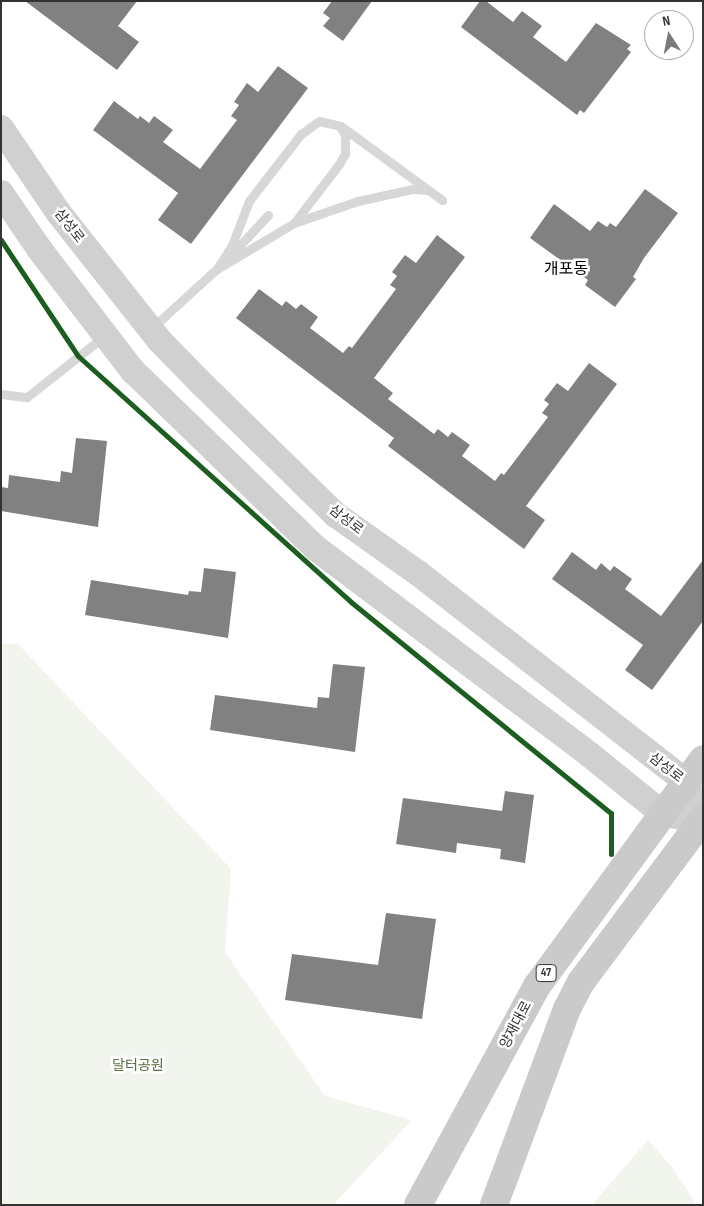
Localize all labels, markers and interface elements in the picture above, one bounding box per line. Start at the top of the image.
north arrow [644,10,694,60]
text: N [661,12,672,30]
street label: 삼성로 [50,206,88,246]
district label: 개포동 [544,260,588,280]
street label: 삼성로 [326,501,366,539]
street label: 삼성로 [646,749,686,787]
road number: 47 [535,964,557,982]
street label: 양재대로 [496,998,536,1052]
park label: 달터공원 [112,1058,164,1074]

